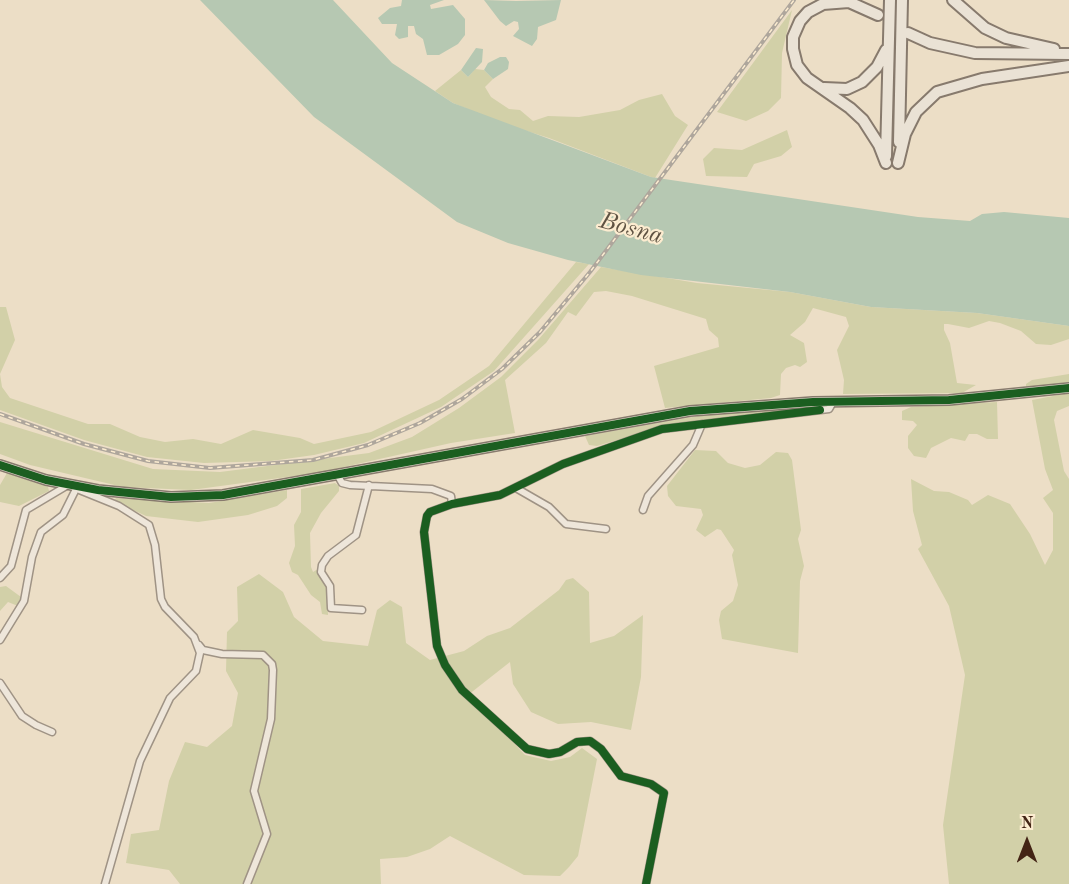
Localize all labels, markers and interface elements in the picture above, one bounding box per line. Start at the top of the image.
water label: Bosna [596,207,666,251]
north arrow [997,812,1057,872]
text: N [1021,816,1033,832]

